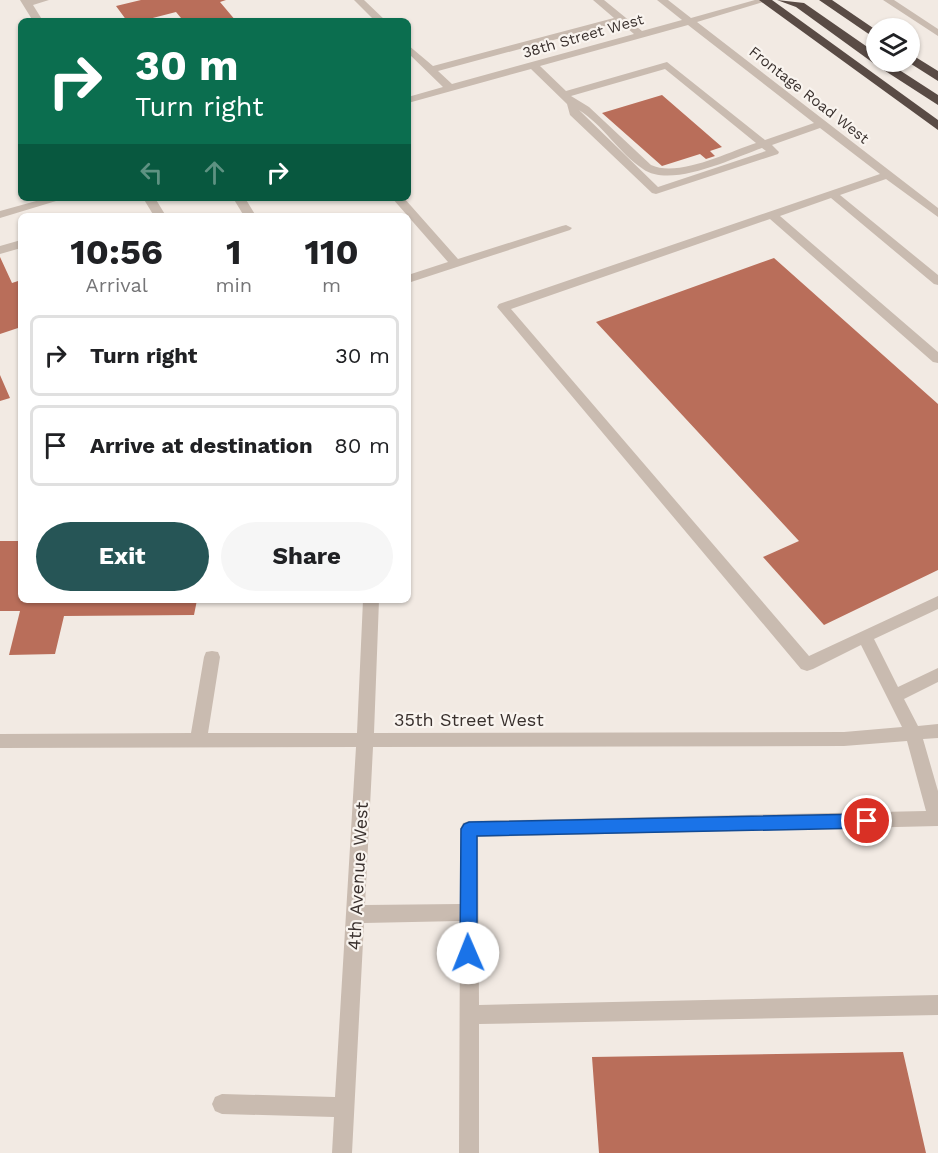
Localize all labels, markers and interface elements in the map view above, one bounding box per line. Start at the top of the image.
street label: 38th Street West [520,10,646,62]
map controls [866,18,920,72]
button: layers [866,18,920,72]
text: 30 m [135,41,239,90]
icon: right [36,42,114,120]
street label: Frontage Road West [745,43,873,148]
text: Turn right [135,91,264,123]
icon: left [135,156,168,189]
icon: ahead [198,156,231,189]
icon: right [261,156,294,189]
text: 10:56 [70,231,163,273]
text: 1 [226,231,242,273]
text: 110 [304,231,359,273]
text: Arrival [85,273,148,297]
text: min [215,273,252,297]
text: m [322,273,341,297]
icon: right [39,339,72,372]
text: Turn right [90,343,197,368]
text: 30 m [335,343,390,368]
icon: arrive [39,429,72,462]
text: Arrive at destination [90,433,313,458]
text: 80 m [334,433,390,458]
button: Exit [36,522,209,591]
button: Share [221,522,393,591]
street label: 35th Street West [394,709,544,730]
pin [841,795,892,846]
street label: 4th Avenue West [343,801,372,951]
icon: arrive [850,804,883,837]
position arrow [436,921,500,985]

